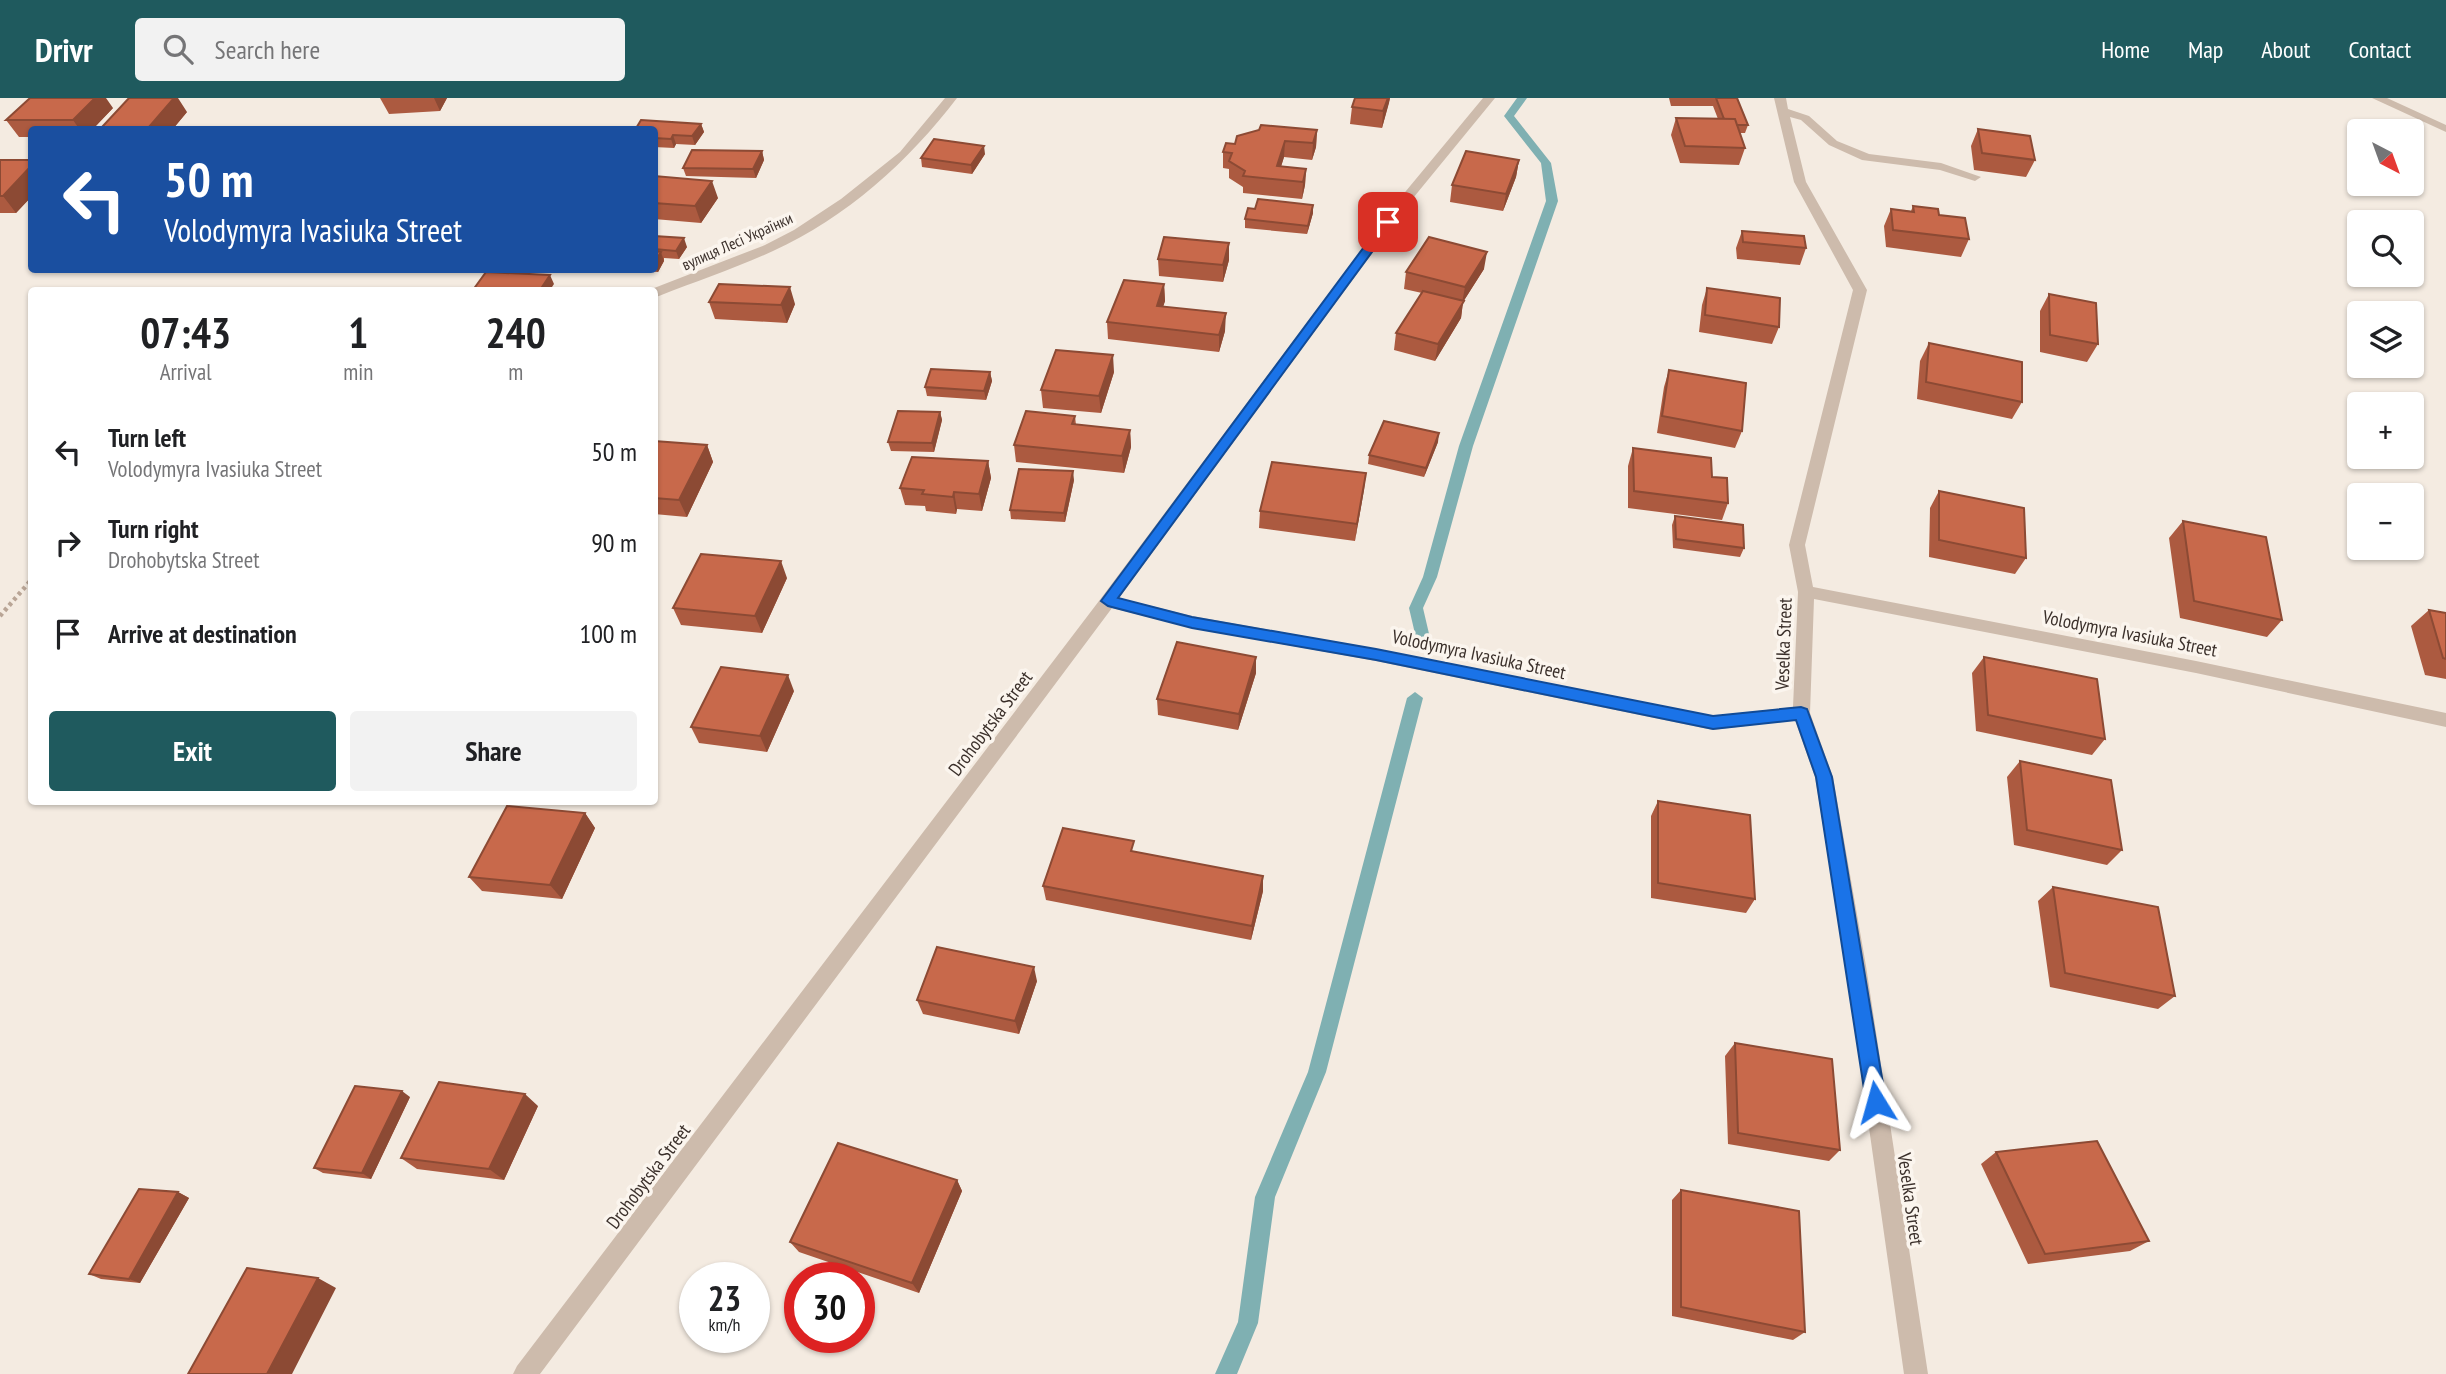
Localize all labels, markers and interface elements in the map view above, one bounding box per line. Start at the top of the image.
search box [135,18,625,81]
text: Drivr [35,28,93,71]
icon: search [159,30,197,68]
text: Search here [215,33,320,66]
text: Home [2101,34,2150,65]
text: Map [2188,34,2223,65]
text: About [2261,34,2310,65]
text: Contact [2348,34,2411,65]
north arrow [2347,119,2424,196]
map controls [2347,119,2424,560]
text: 50 m [164,147,253,211]
icon: left [49,154,140,245]
pin [1358,192,1418,252]
icon: arrive [1369,203,1407,241]
street label: вулиця Лесі Українки [679,208,795,274]
text: Volodymyra Ivasiuka Street [164,209,462,251]
button: search [2347,210,2424,287]
button: layers [2347,301,2424,378]
text: 07:43 [140,305,231,360]
text: 1 [348,305,368,360]
text: 240 [486,305,546,360]
text: Arrival [160,357,212,386]
text: min [343,357,373,386]
text: m [508,357,523,386]
button: + [2347,392,2424,469]
text: Turn left [108,421,186,454]
icon: left [49,433,87,471]
text: 50 m [591,435,637,468]
text: Volodymyra Ivasiuka Street [108,454,322,483]
button: − [2347,483,2424,560]
text: Turn right [108,512,199,545]
icon: right [49,524,87,562]
text: 90 m [591,526,637,559]
text: Drohobytska Street [108,545,259,574]
street label: Veselka Street [1769,596,1797,692]
street label: Volodymyra Ivasiuka Street [2040,604,2220,662]
icon: arrive [49,615,87,653]
text: Arrive at destination [108,617,297,650]
text: 100 m [579,617,637,650]
street label: Volodymyra Ivasiuka Street [1389,624,1569,684]
street label: Drohobytska Street [943,665,1038,780]
button: Exit [49,711,336,791]
button: Share [350,711,637,791]
position arrow [1839,1065,1913,1139]
street label: Drohobytska Street [601,1118,696,1233]
street label: Veselka Street [1893,1150,1929,1247]
speed limit sign: 30 [784,1262,875,1353]
text: 23 [708,1275,741,1321]
text: km/h [709,1313,740,1336]

